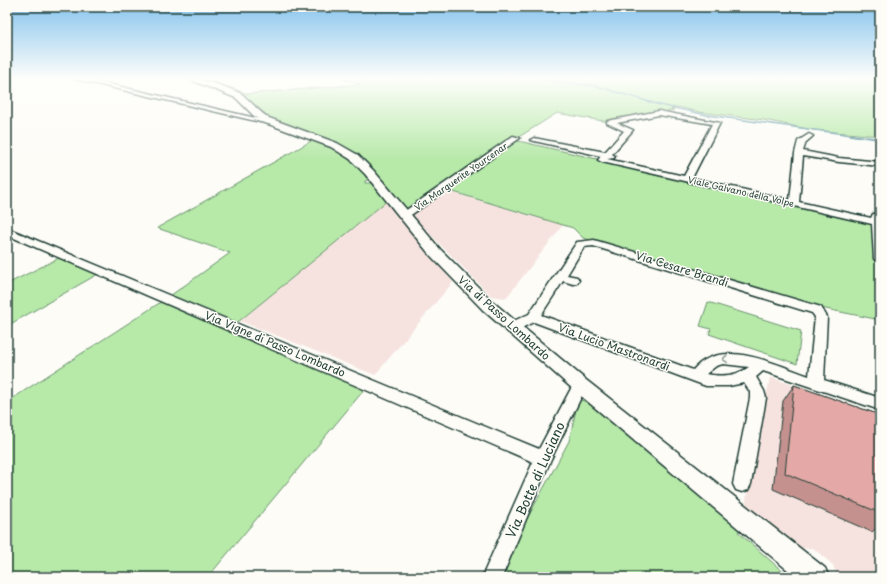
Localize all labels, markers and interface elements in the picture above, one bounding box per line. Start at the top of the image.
street label: Via Marguerite Yourcenar [411,138,511,214]
street label: Viale Galvano della Volpe [687,172,796,210]
street label: Via Cesare Brandi [634,246,731,291]
street label: Via di Passo Lombardo [454,271,554,364]
street label: Via Vigne di Passo Lombardo [202,306,348,381]
street label: Via Lucio Mastronardi [556,318,673,375]
one-way arrow [722,355,728,364]
street label: Via Botte di Luciano [500,419,569,541]

